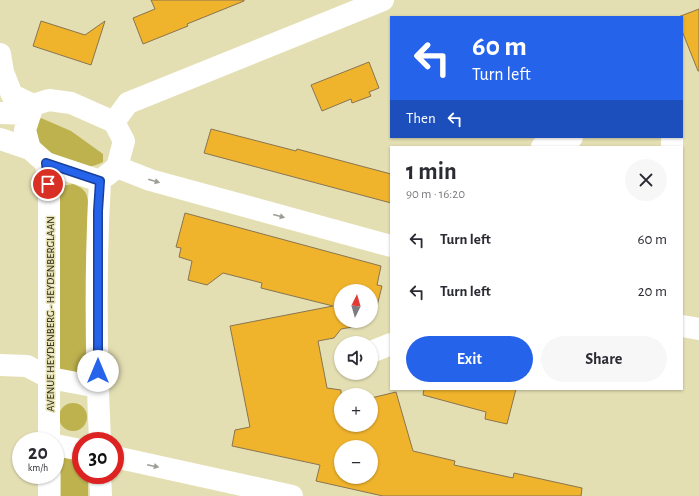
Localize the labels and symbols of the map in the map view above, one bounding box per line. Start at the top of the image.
pin [31,167,65,201]
one-way arrow [148,178,160,184]
one-way arrow [273,213,285,219]
street label: AVENUE HEYDENBERG - HEYDENBERGLAAN [45,216,56,412]
north arrow [334,284,378,328]
position arrow [77,350,119,392]
speed limit sign: 30 [72,432,124,484]
one-way arrow [147,463,159,469]

